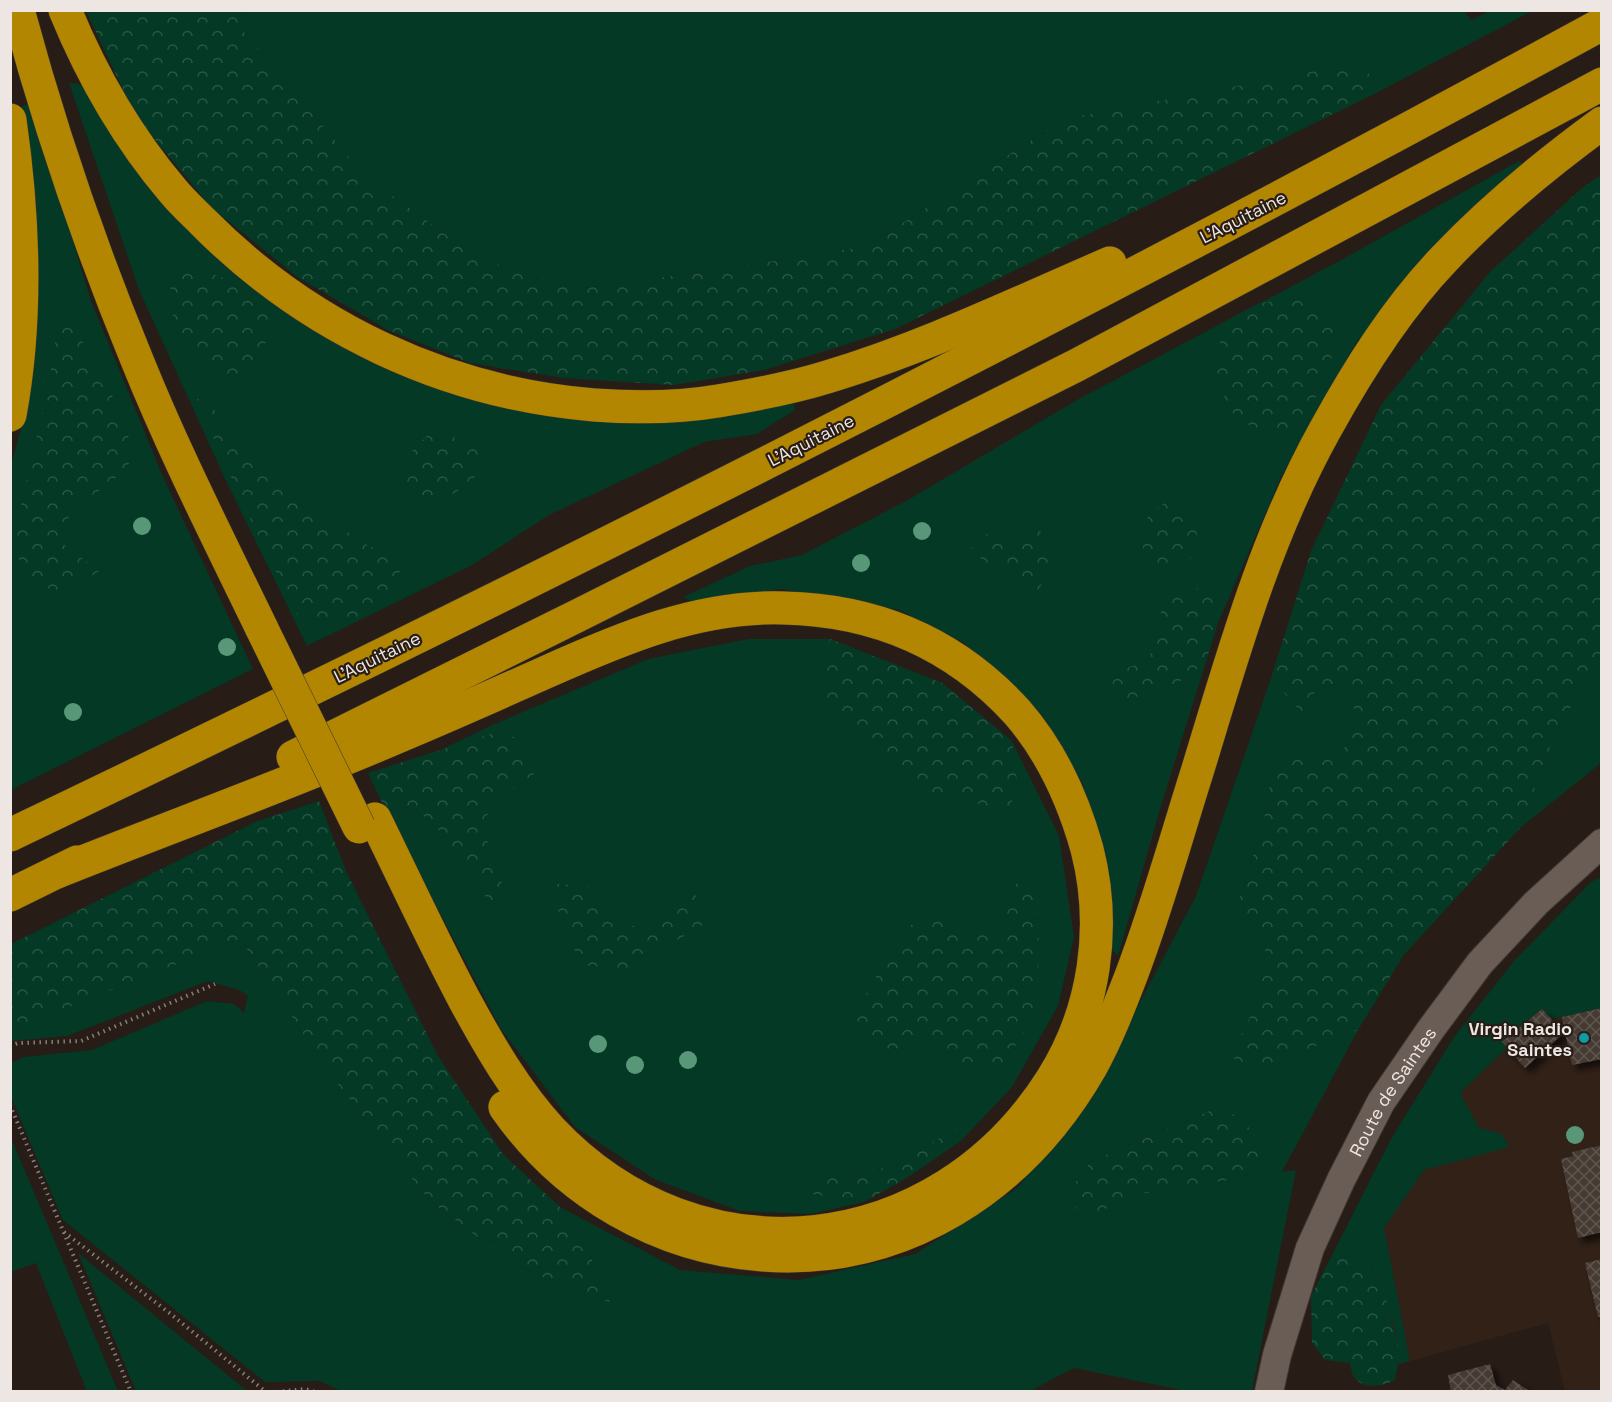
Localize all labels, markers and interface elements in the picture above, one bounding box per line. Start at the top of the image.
street label: L'Aquitaine [1196,185,1290,249]
street label: L'Aquitaine [764,408,858,472]
street label: L'Aquitaine [330,626,424,688]
place label: Virgin Radio Saintes [1468,1017,1572,1061]
street label: Route de Saintes [1344,1022,1441,1160]
marker: Virgin Radio Saintes [1577,1031,1591,1045]

